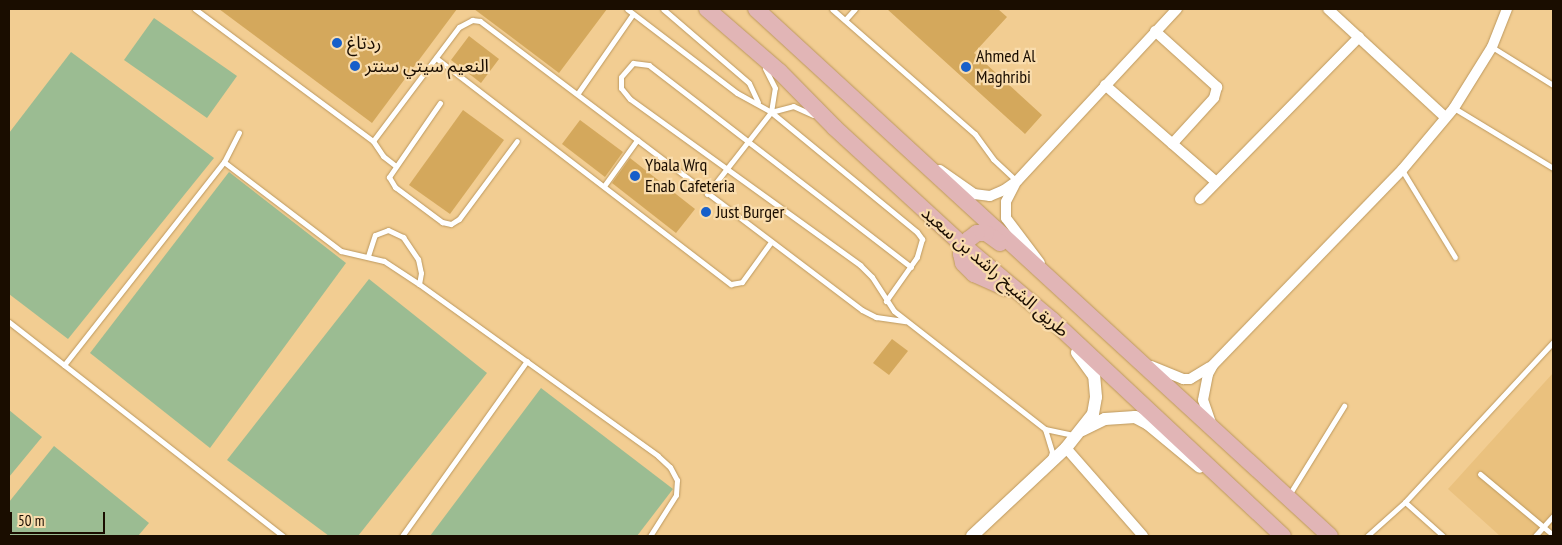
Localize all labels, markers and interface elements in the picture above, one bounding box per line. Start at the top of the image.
place label: ردتاغ [347,32,381,54]
marker: ردتاغ [331,37,343,49]
place label: Ahmed Al Maghribi [976,46,1036,88]
place label: النعيم سيتي سنتر [365,55,489,77]
marker: النعيم سيتي سنتر [349,60,361,72]
marker: Ahmed Al Maghribi [960,61,972,73]
place label: Ybala Wrq Enab Cafeteria [645,155,735,198]
marker: Ybala Wrq Enab Cafeteria [629,170,641,182]
place label: Just Burger [716,201,784,223]
street label: طريق الشيخ راشد بن سعيد [917,202,1073,342]
marker: Just Burger [700,206,712,218]
scale bar [12,502,108,534]
text: 50 m [18,511,44,530]

